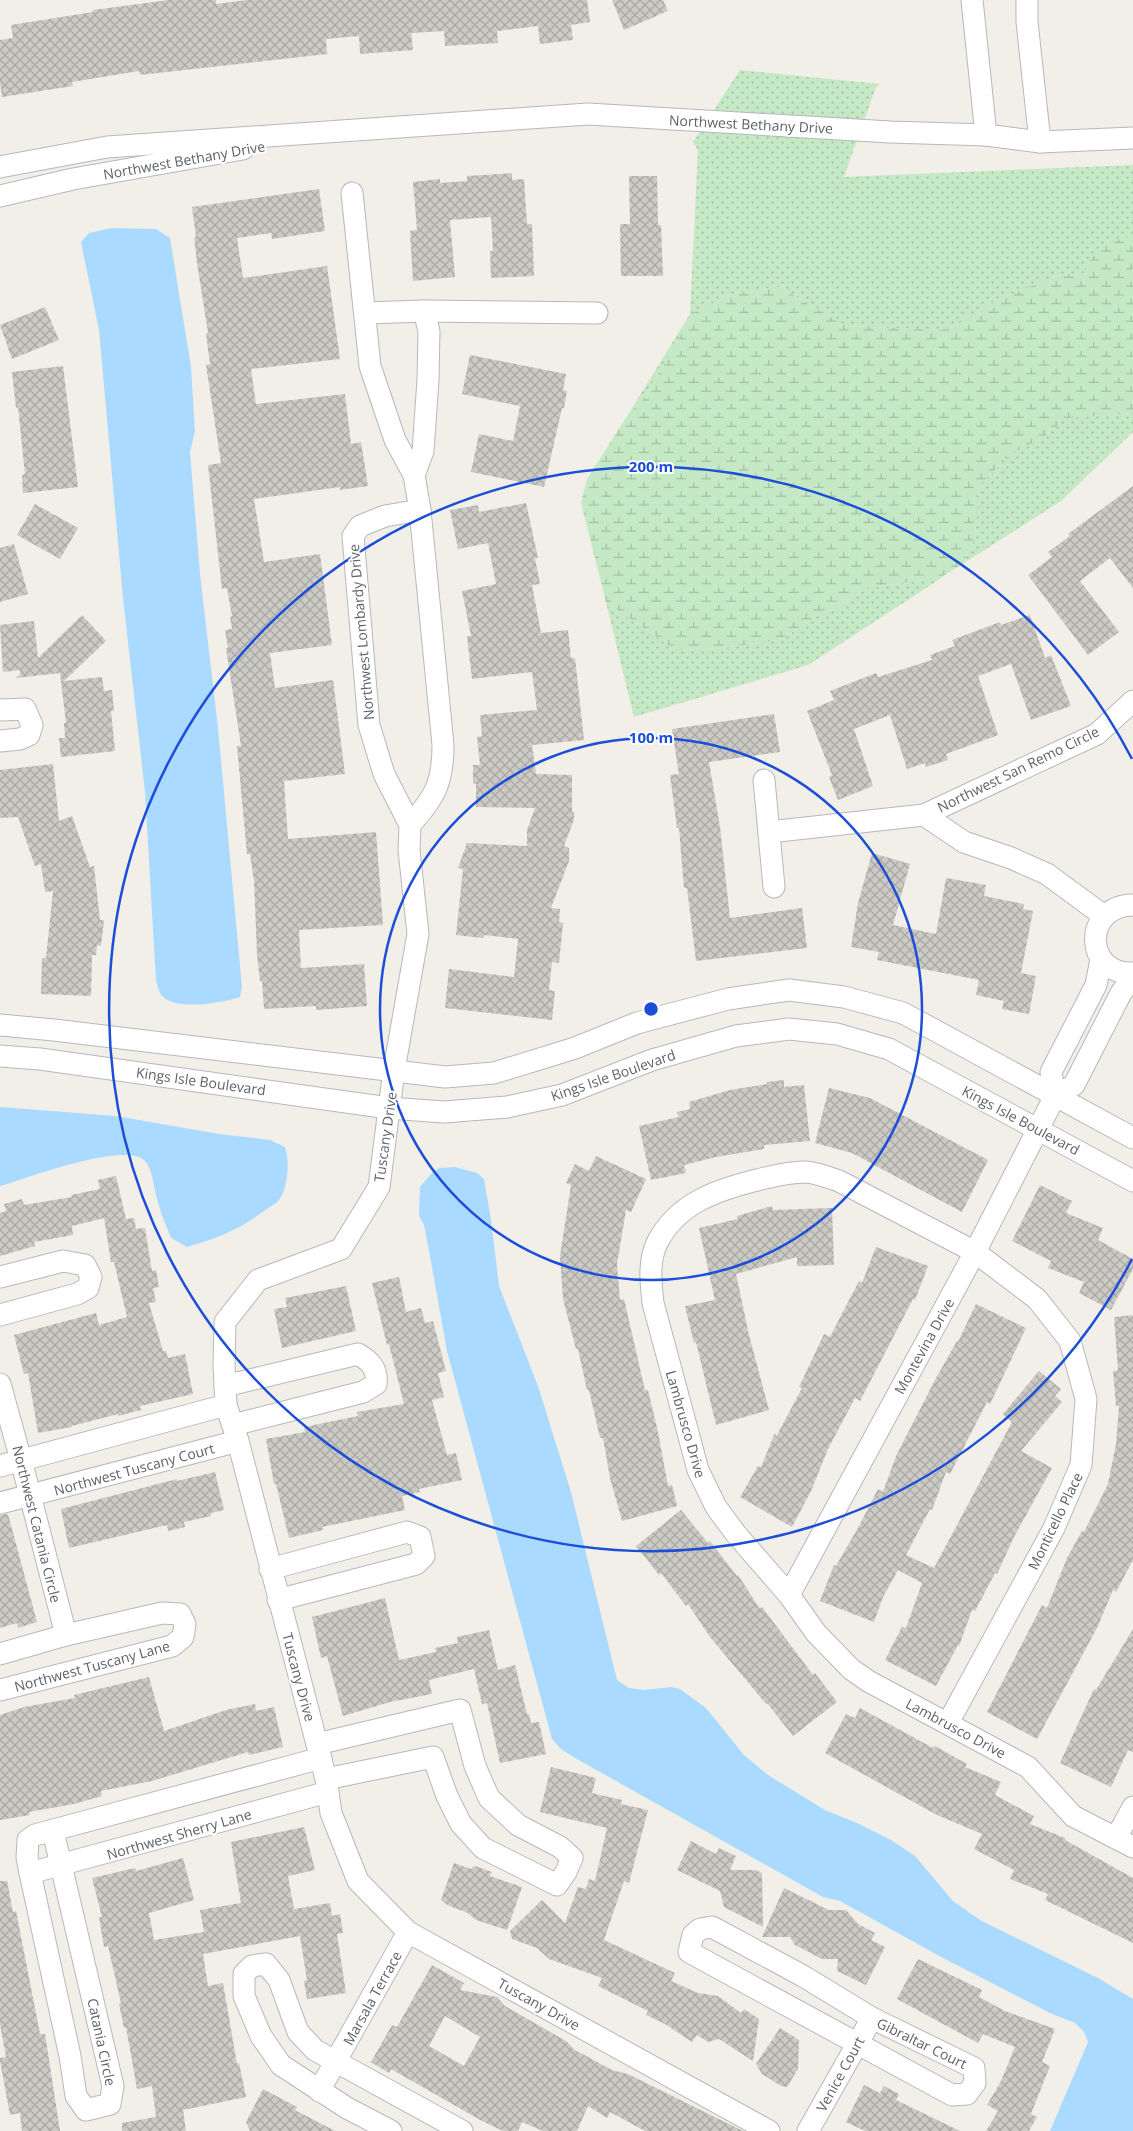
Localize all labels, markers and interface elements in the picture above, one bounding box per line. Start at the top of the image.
street label: Northwest Bethany Drive [669,110,834,138]
street label: Northwest Bethany Drive [102,136,267,184]
text: 200 m [629,456,673,476]
street label: Northwest Lombardy Drive [344,543,378,721]
street label: Northwest San Remo Circle [934,721,1102,816]
text: 100 m [629,727,673,747]
centre of rings [642,1000,660,1018]
street label: Kings Isle Boulevard [548,1045,678,1105]
street label: Kings Isle Boulevard [135,1062,267,1100]
street label: Kings Isle Boulevard [959,1081,1083,1159]
street label: Tuscany Drive [369,1091,401,1183]
street label: Montevina Drive [890,1294,958,1398]
street label: Lambrusco Drive [662,1368,710,1480]
street label: Northwest Tuscany Court [52,1438,216,1500]
street label: Northwest Catania Circle [8,1443,66,1605]
street label: Monticello Place [1023,1469,1087,1573]
street label: Tuscany Drive [278,1631,320,1724]
street label: Northwest Tuscany Lane [12,1636,172,1696]
street label: Lambrusco Drive [903,1694,1009,1762]
street label: Northwest Sherry Lane [104,1804,254,1864]
street label: Marsala Terrace [338,1947,406,2048]
street label: Tuscany Drive [495,1974,583,2034]
street label: Catania Circle [83,1996,121,2088]
street label: Gibraltar Court [874,2013,970,2073]
street label: Venice Court [812,2033,868,2115]

